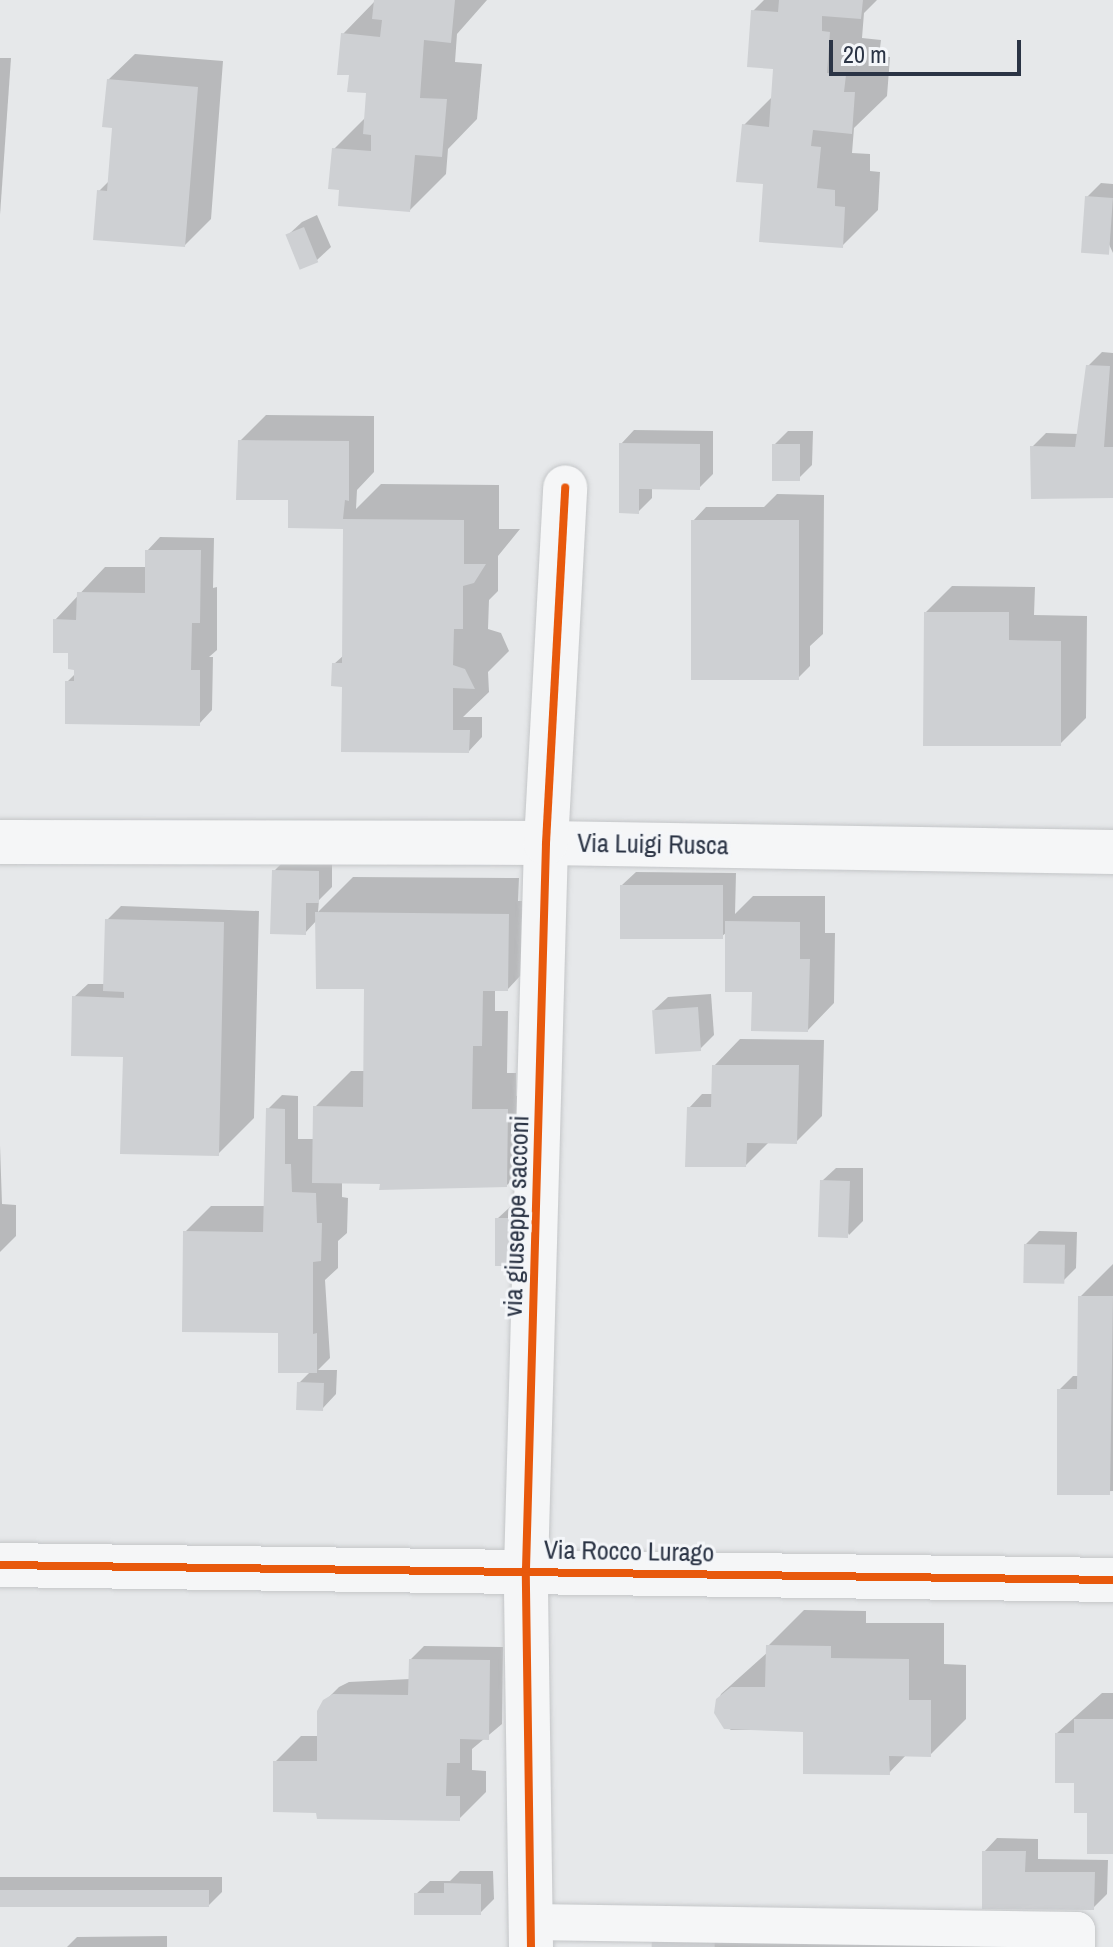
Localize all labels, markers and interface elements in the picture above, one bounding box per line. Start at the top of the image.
scale bar [833,24,1025,74]
text: 20 m [843,38,887,70]
street label: Via Luigi Rusca [577,827,729,861]
street label: via giuseppe sacconi [497,1115,535,1317]
street label: Via Rocco Lurago [544,1534,714,1568]

